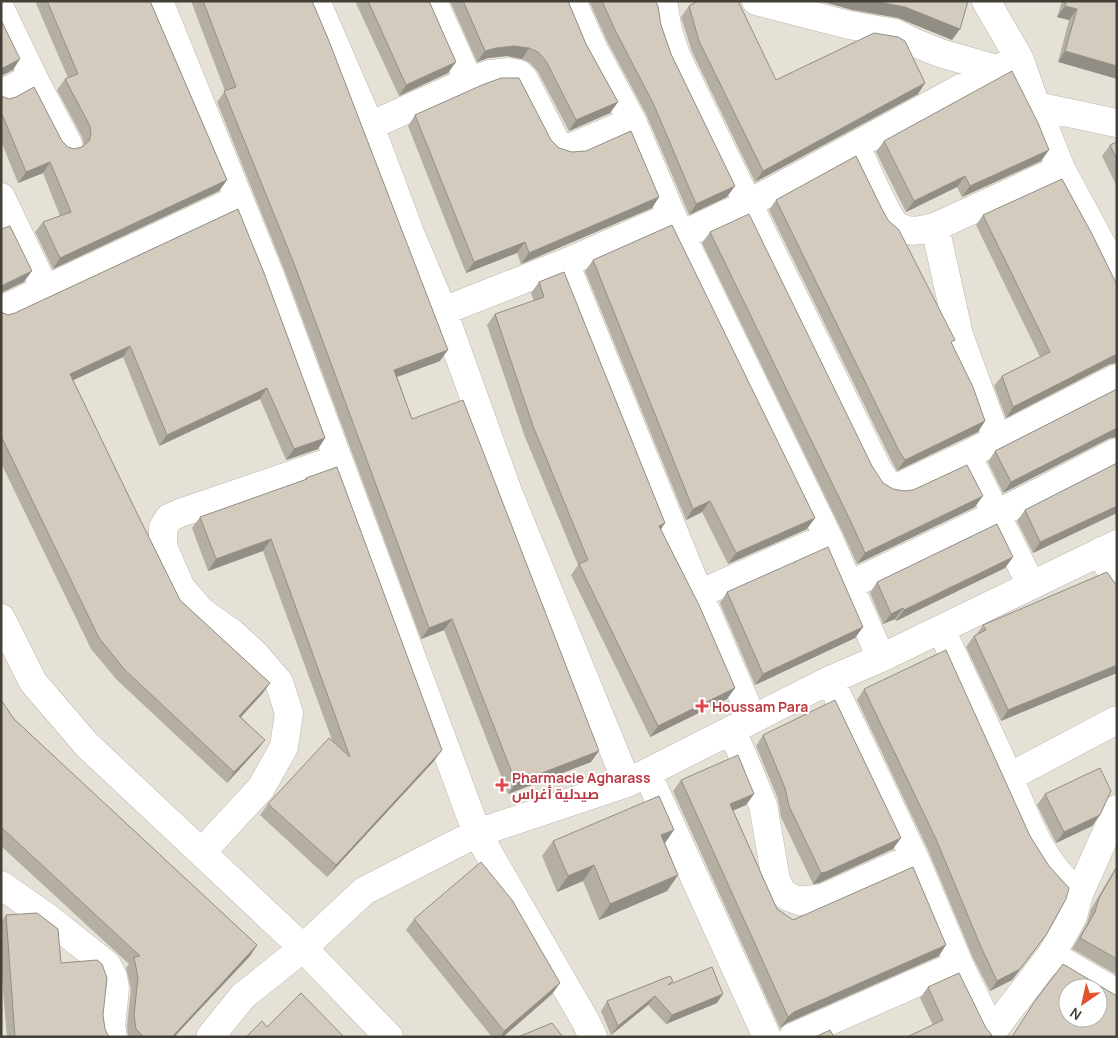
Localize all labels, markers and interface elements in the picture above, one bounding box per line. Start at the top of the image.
place label: Houssam Para [712,697,808,716]
marker: Houssam Para [696,700,708,712]
place label: Pharmacie Agharass صيدلية أغراس [512,768,651,803]
marker: Pharmacie Agharass صيدلية أغراس [496,779,508,791]
north arrow [1058,978,1108,1028]
text: N [1066,1004,1085,1025]

